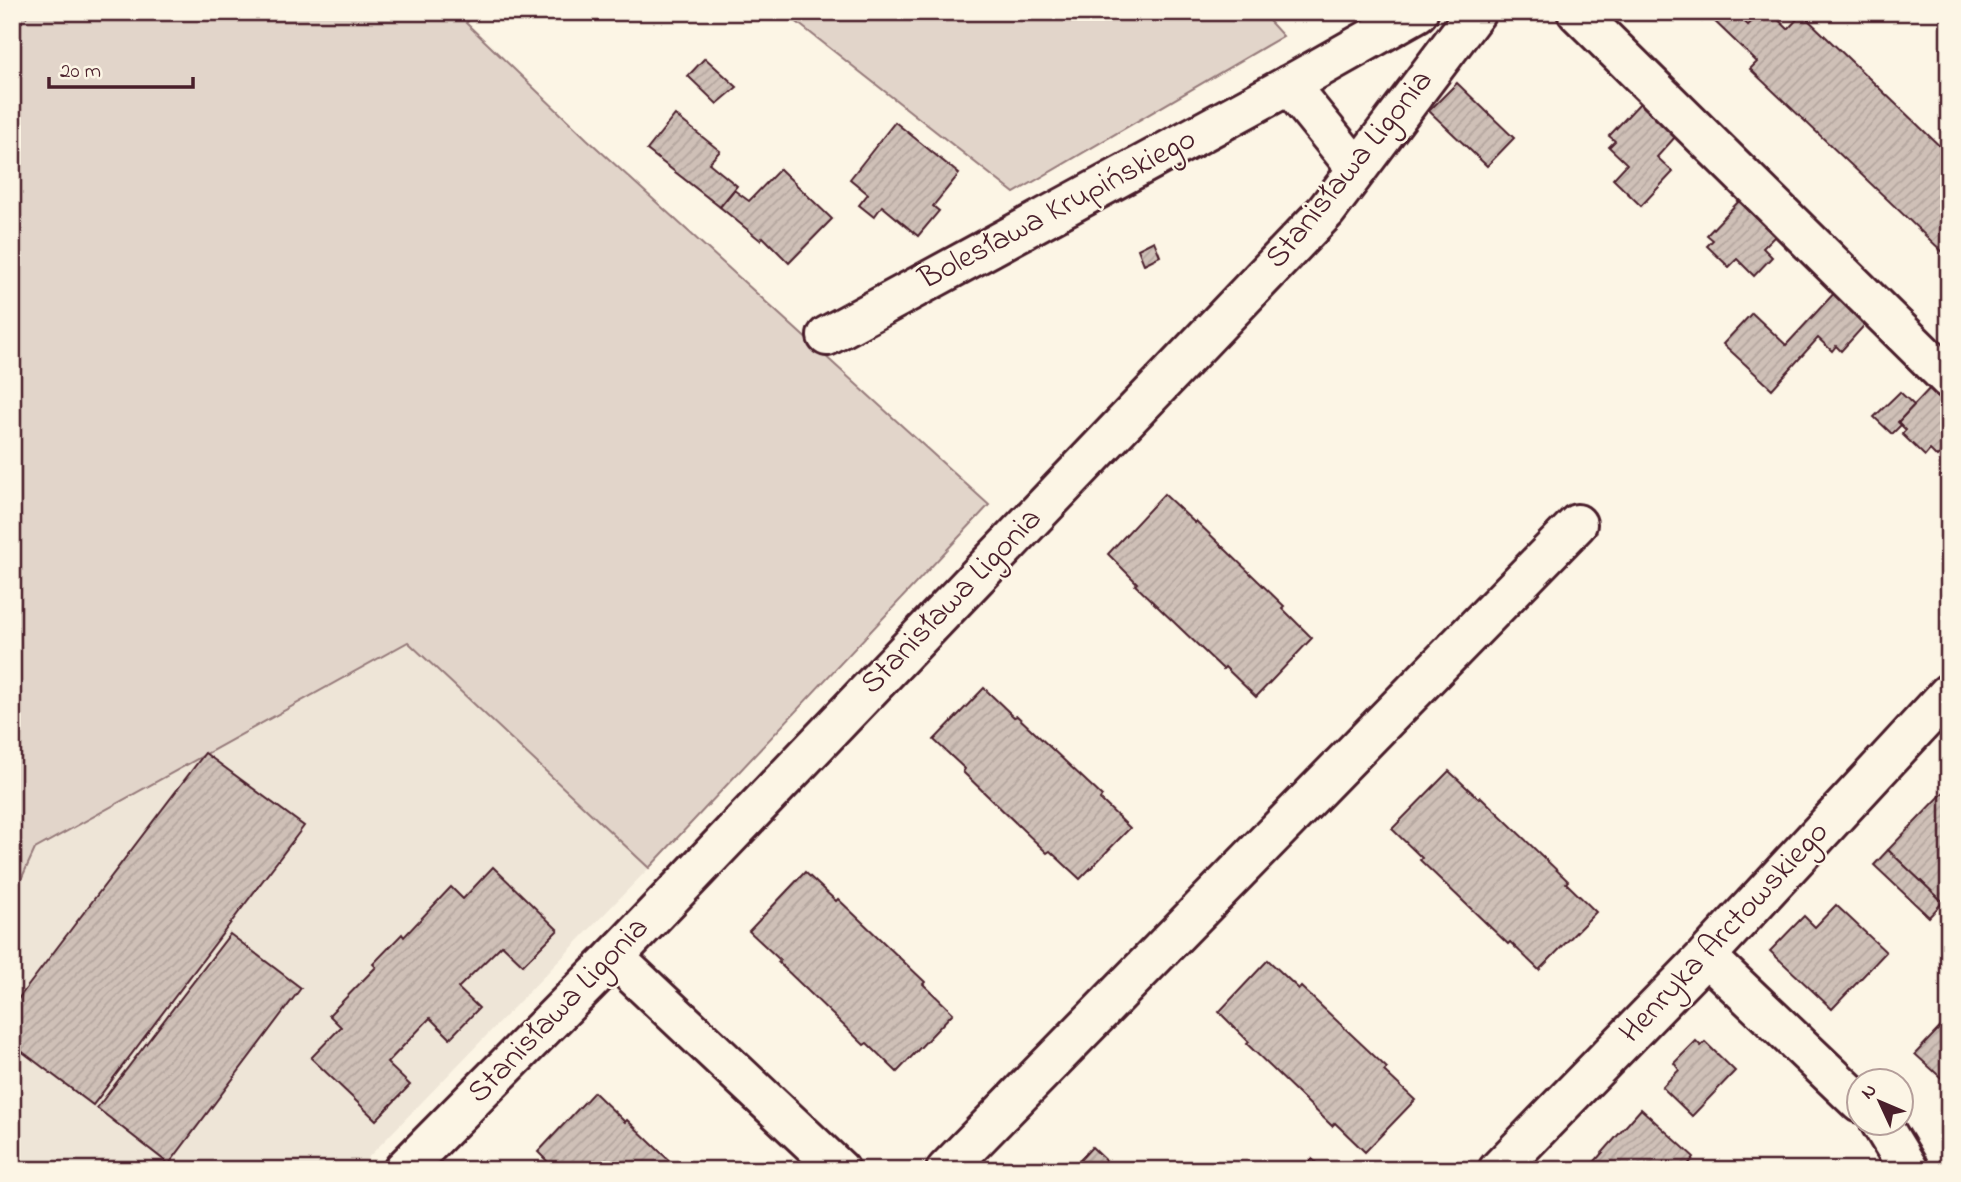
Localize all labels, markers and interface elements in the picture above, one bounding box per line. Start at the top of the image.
scale bar [49,46,192,90]
text: 20 m [60,57,101,87]
street label: Stanisława Ligonia [1255,60,1445,280]
street label: Bolesława Krupińskiego [910,117,1205,304]
street label: Stanisława Ligonia [850,498,1054,706]
street label: Henryka Arctowskiego [1609,811,1841,1055]
street label: Stanisława Ligonia [457,907,661,1115]
north arrow [1846,1066,1916,1136]
text: N [1855,1078,1884,1106]

